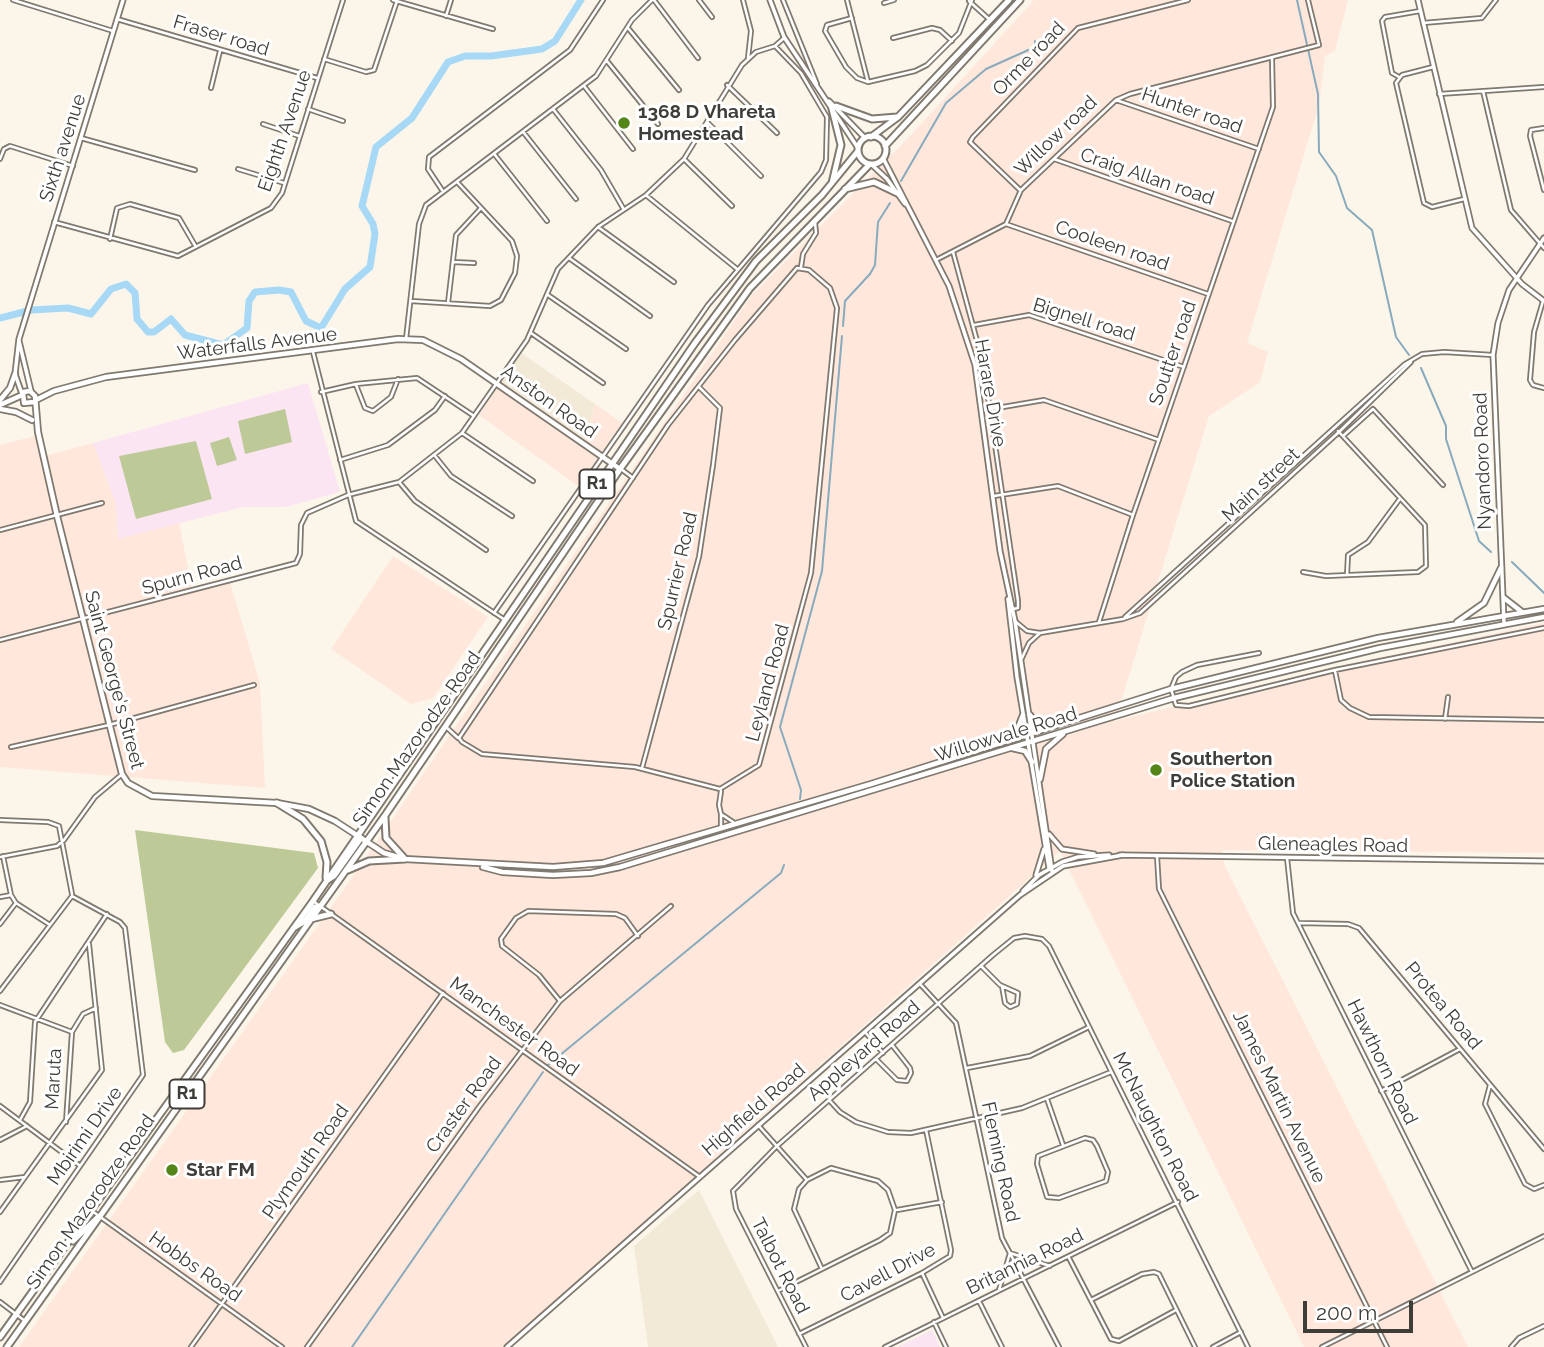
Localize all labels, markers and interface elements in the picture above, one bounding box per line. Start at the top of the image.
street label: Fraser road [170,11,272,61]
street label: Orme road [988,17,1070,101]
street label: Eighth Avenue [253,67,317,195]
street label: Hunter road [1139,83,1245,139]
street label: Sixth avenue [35,91,91,205]
street label: Willow road [1010,91,1102,181]
place label: 1368 D Vhareta Homestead [638,101,776,145]
marker: 1368 D Vhareta Homestead [616,115,632,131]
street label: Craig Allan road [1077,143,1217,211]
street label: Cooleen road [1052,216,1172,276]
street label: Bignell road [1030,294,1138,346]
street label: Soutter road [1144,298,1202,408]
street label: Waterfalls Avenue [176,323,338,365]
street label: Harare Drive [969,337,1011,449]
street label: Anston Road [497,361,601,443]
street label: Nyandoro Road [1469,392,1497,530]
street label: Main street [1218,443,1304,527]
road number: R1 [580,470,614,498]
street label: Spurrier Road [653,510,703,632]
street label: Spurn Road [139,552,245,600]
street label: Saint George's Street [79,588,149,772]
street label: Leyland Road [741,622,795,744]
street label: Simon Mazorodze Road [348,647,486,831]
street label: Willowvale Road [932,703,1080,767]
place label: Southerton Police Station [1170,748,1295,792]
marker: Southerton Police Station [1148,762,1164,778]
street label: Gleneagles Road [1258,832,1408,858]
street label: Protea Road [1400,958,1486,1054]
street label: Manchester Road [445,972,583,1082]
street label: Appleyard Road [803,996,925,1106]
street label: Hawthorn Road [1342,996,1422,1128]
street label: James Martin Avenue [1227,1007,1331,1187]
street label: Maruta [41,1048,67,1110]
street label: McNaughton Road [1107,1048,1203,1206]
street label: Craster Road [421,1052,507,1158]
street label: Highfield Road [698,1059,810,1161]
road number: R1 [170,1079,204,1108]
street label: Mbirimi Drive [43,1082,127,1190]
street label: Plymouth Road [258,1100,354,1224]
street label: Fleming Road [976,1100,1024,1224]
street label: Simon Mazorodze Road [22,1110,160,1294]
place label: Star FM [186,1159,255,1181]
marker: Star FM [164,1162,180,1178]
street label: Talbot Road [746,1214,814,1318]
street label: Britannia Road [963,1224,1087,1300]
street label: Hobbs Road [144,1227,246,1307]
street label: Cavell Drive [836,1238,940,1308]
scale bar [1306,1288,1416,1332]
text: 200 m [1316,1300,1377,1325]

